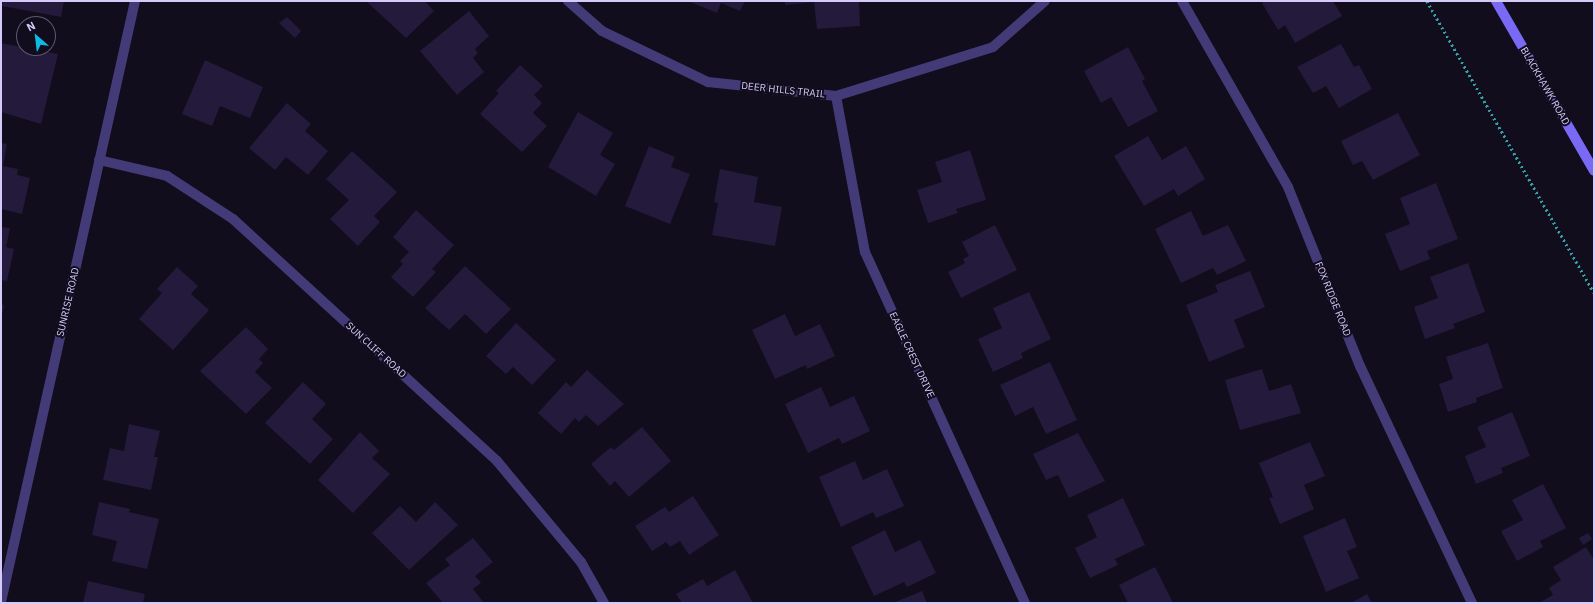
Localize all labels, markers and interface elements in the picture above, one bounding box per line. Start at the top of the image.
north arrow [16,16,56,56]
text: N [24,18,38,34]
street label: BLACKHAWK ROAD [1518,45,1572,127]
street label: DEER HILLS TRAIL [741,80,825,100]
street label: FOX RIDGE ROAD [1313,260,1353,338]
street label: SUNRISE ROAD [54,266,82,338]
street label: EAGLE CREST DRIVE [887,310,937,400]
street label: SUN CLIFF ROAD [343,320,409,380]

